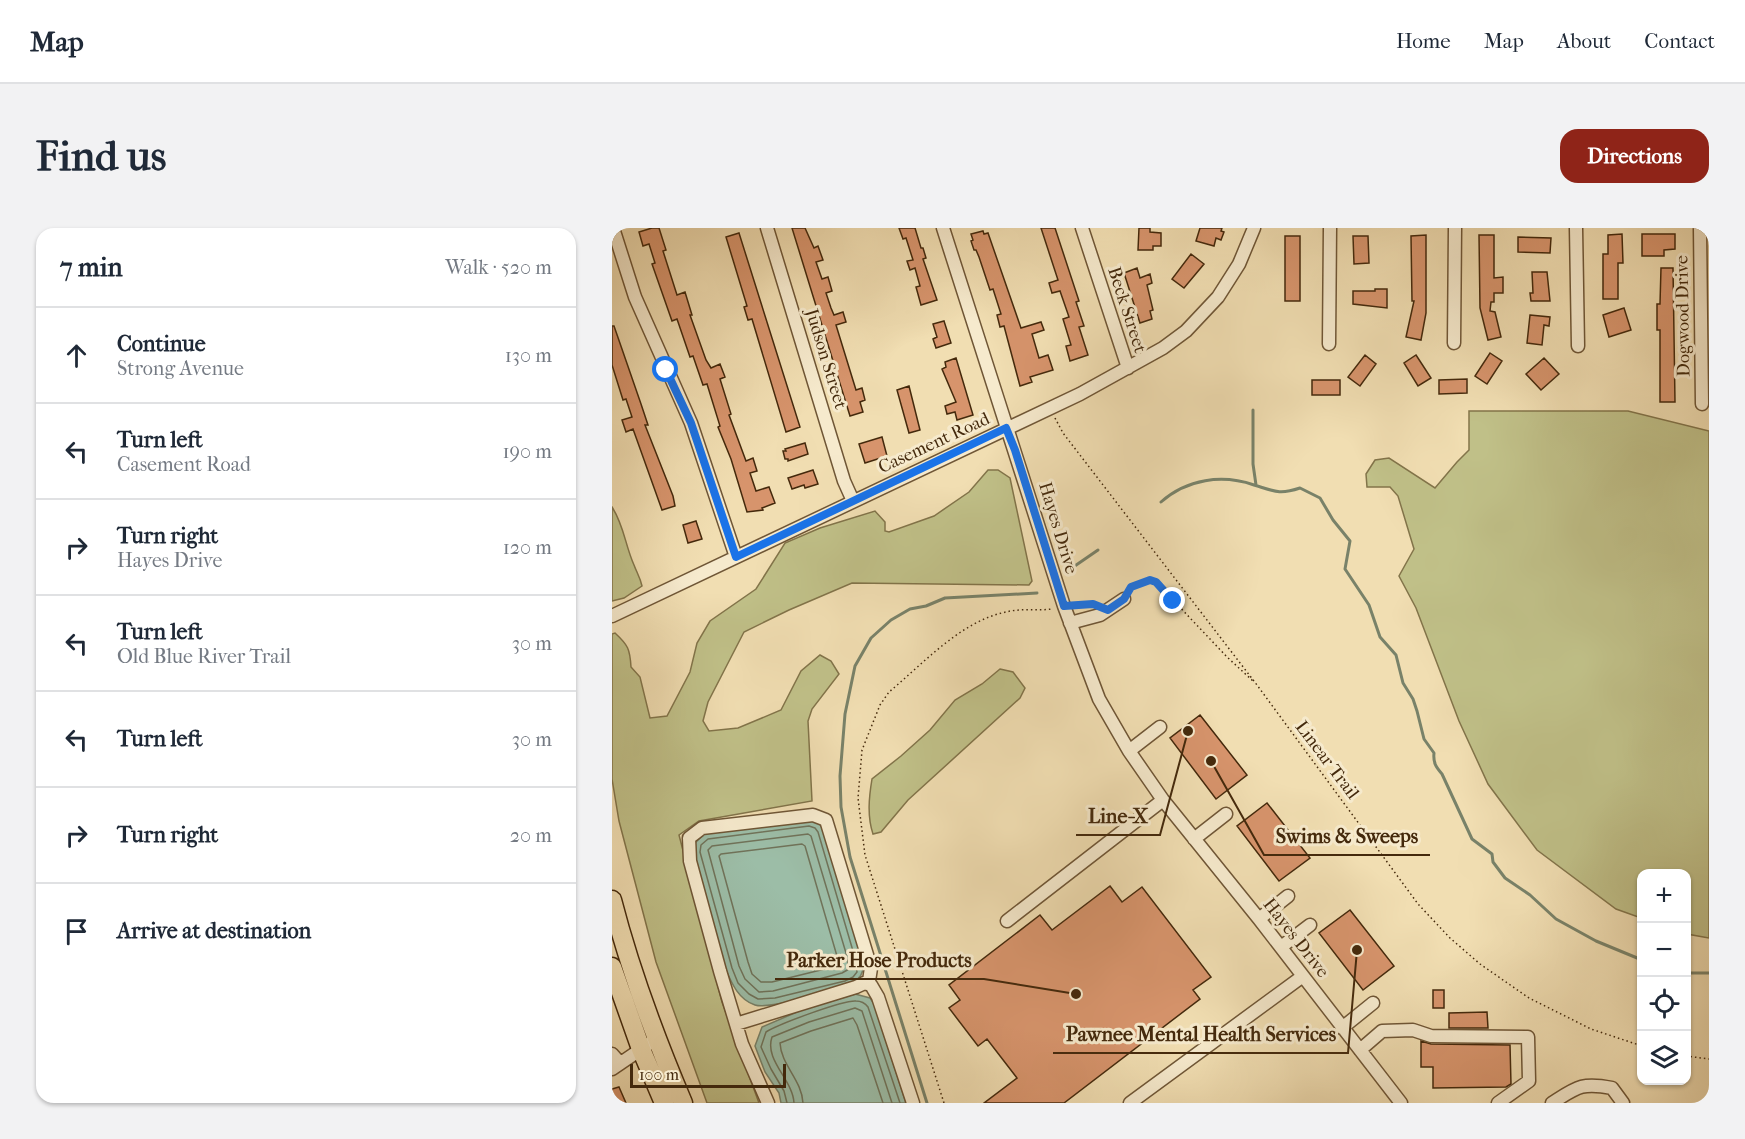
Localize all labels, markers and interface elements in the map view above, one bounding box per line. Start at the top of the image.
text: Map [30,25,84,58]
text: Home [1396,29,1451,53]
text: Map [1484,29,1524,53]
text: About [1557,29,1611,53]
text: Contact [1644,29,1715,53]
button: Directions [1560,129,1709,183]
text: Find us [36,132,166,181]
text: 7 min [60,252,123,283]
street label: Dogwood Drive [1671,255,1695,377]
text: Walk · 520 m [445,256,552,279]
street label: Beck Street [1103,264,1151,356]
street label: Judson Street [800,304,851,412]
text: Continue [117,331,206,357]
icon: ahead [60,339,93,372]
text: 130 m [505,344,552,367]
route start [652,356,678,382]
text: Strong Avenue [117,357,244,380]
street label: Casement Road [875,408,993,478]
text: Turn left [117,427,203,453]
icon: left [60,435,93,468]
text: 190 m [502,440,552,463]
text: Casement Road [117,453,251,476]
street label: Hayes Drive [1034,480,1082,577]
text: Turn right [117,523,218,549]
icon: right [60,531,93,564]
text: 120 m [503,536,552,559]
text: Hayes Drive [117,549,222,572]
route end [1159,587,1185,613]
text: Turn left [117,619,203,645]
icon: left [60,627,93,660]
text: 30 m [512,632,552,655]
text: Old Blue River Trail [117,645,291,668]
street label: Linear Trail [1291,717,1363,803]
icon: left [60,723,93,756]
text: Turn left [117,726,203,752]
text: 30 m [512,728,552,751]
callout: Line-X [1076,797,1160,835]
text: Line-X [1088,805,1148,828]
callout: Swims & Sweeps [1264,817,1430,855]
icon: right [60,819,93,852]
text: Turn right [117,822,218,848]
text: 20 m [510,824,552,847]
text: Swims & Sweeps [1276,825,1419,848]
map controls [1637,869,1691,1085]
button: + [1637,869,1691,923]
street label: Hayes Drive [1259,894,1334,982]
icon: arrive [60,915,93,948]
text: Arrive at destination [117,918,311,944]
button: − [1637,923,1691,977]
callout: Parker Hose Products [775,941,984,979]
text: Parker Hose Products [786,949,972,972]
button: locate [1637,977,1691,1031]
callout: Pawnee Mental Health Services [1053,1015,1348,1053]
text: Pawnee Mental Health Services [1066,1023,1337,1046]
button: layers [1637,1031,1691,1085]
scale bar [630,1061,786,1088]
text: 100 m [639,1065,679,1084]

